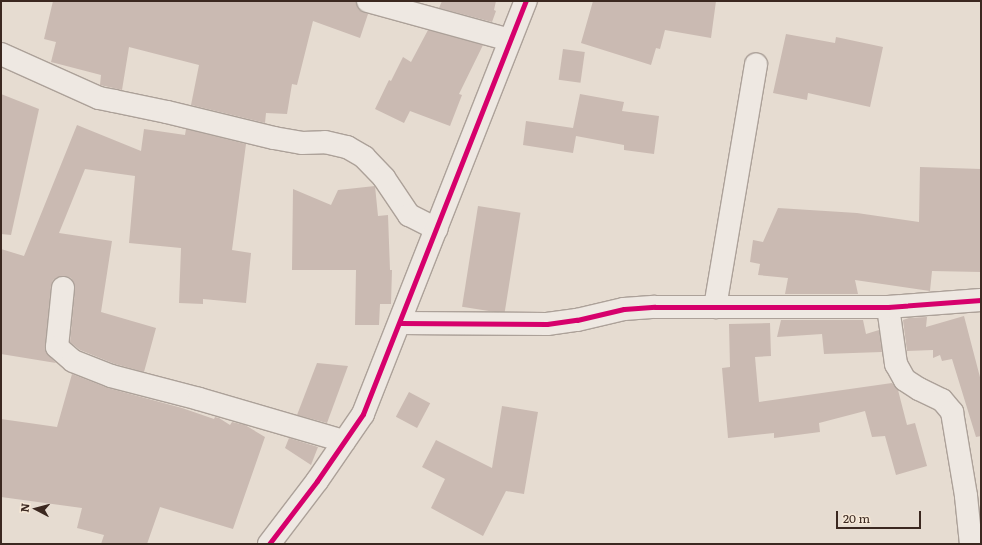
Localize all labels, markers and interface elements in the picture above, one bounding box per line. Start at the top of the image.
north arrow [16,489,56,529]
text: N [16,502,33,513]
scale bar [838,503,923,529]
text: 20 m [843,509,870,527]

